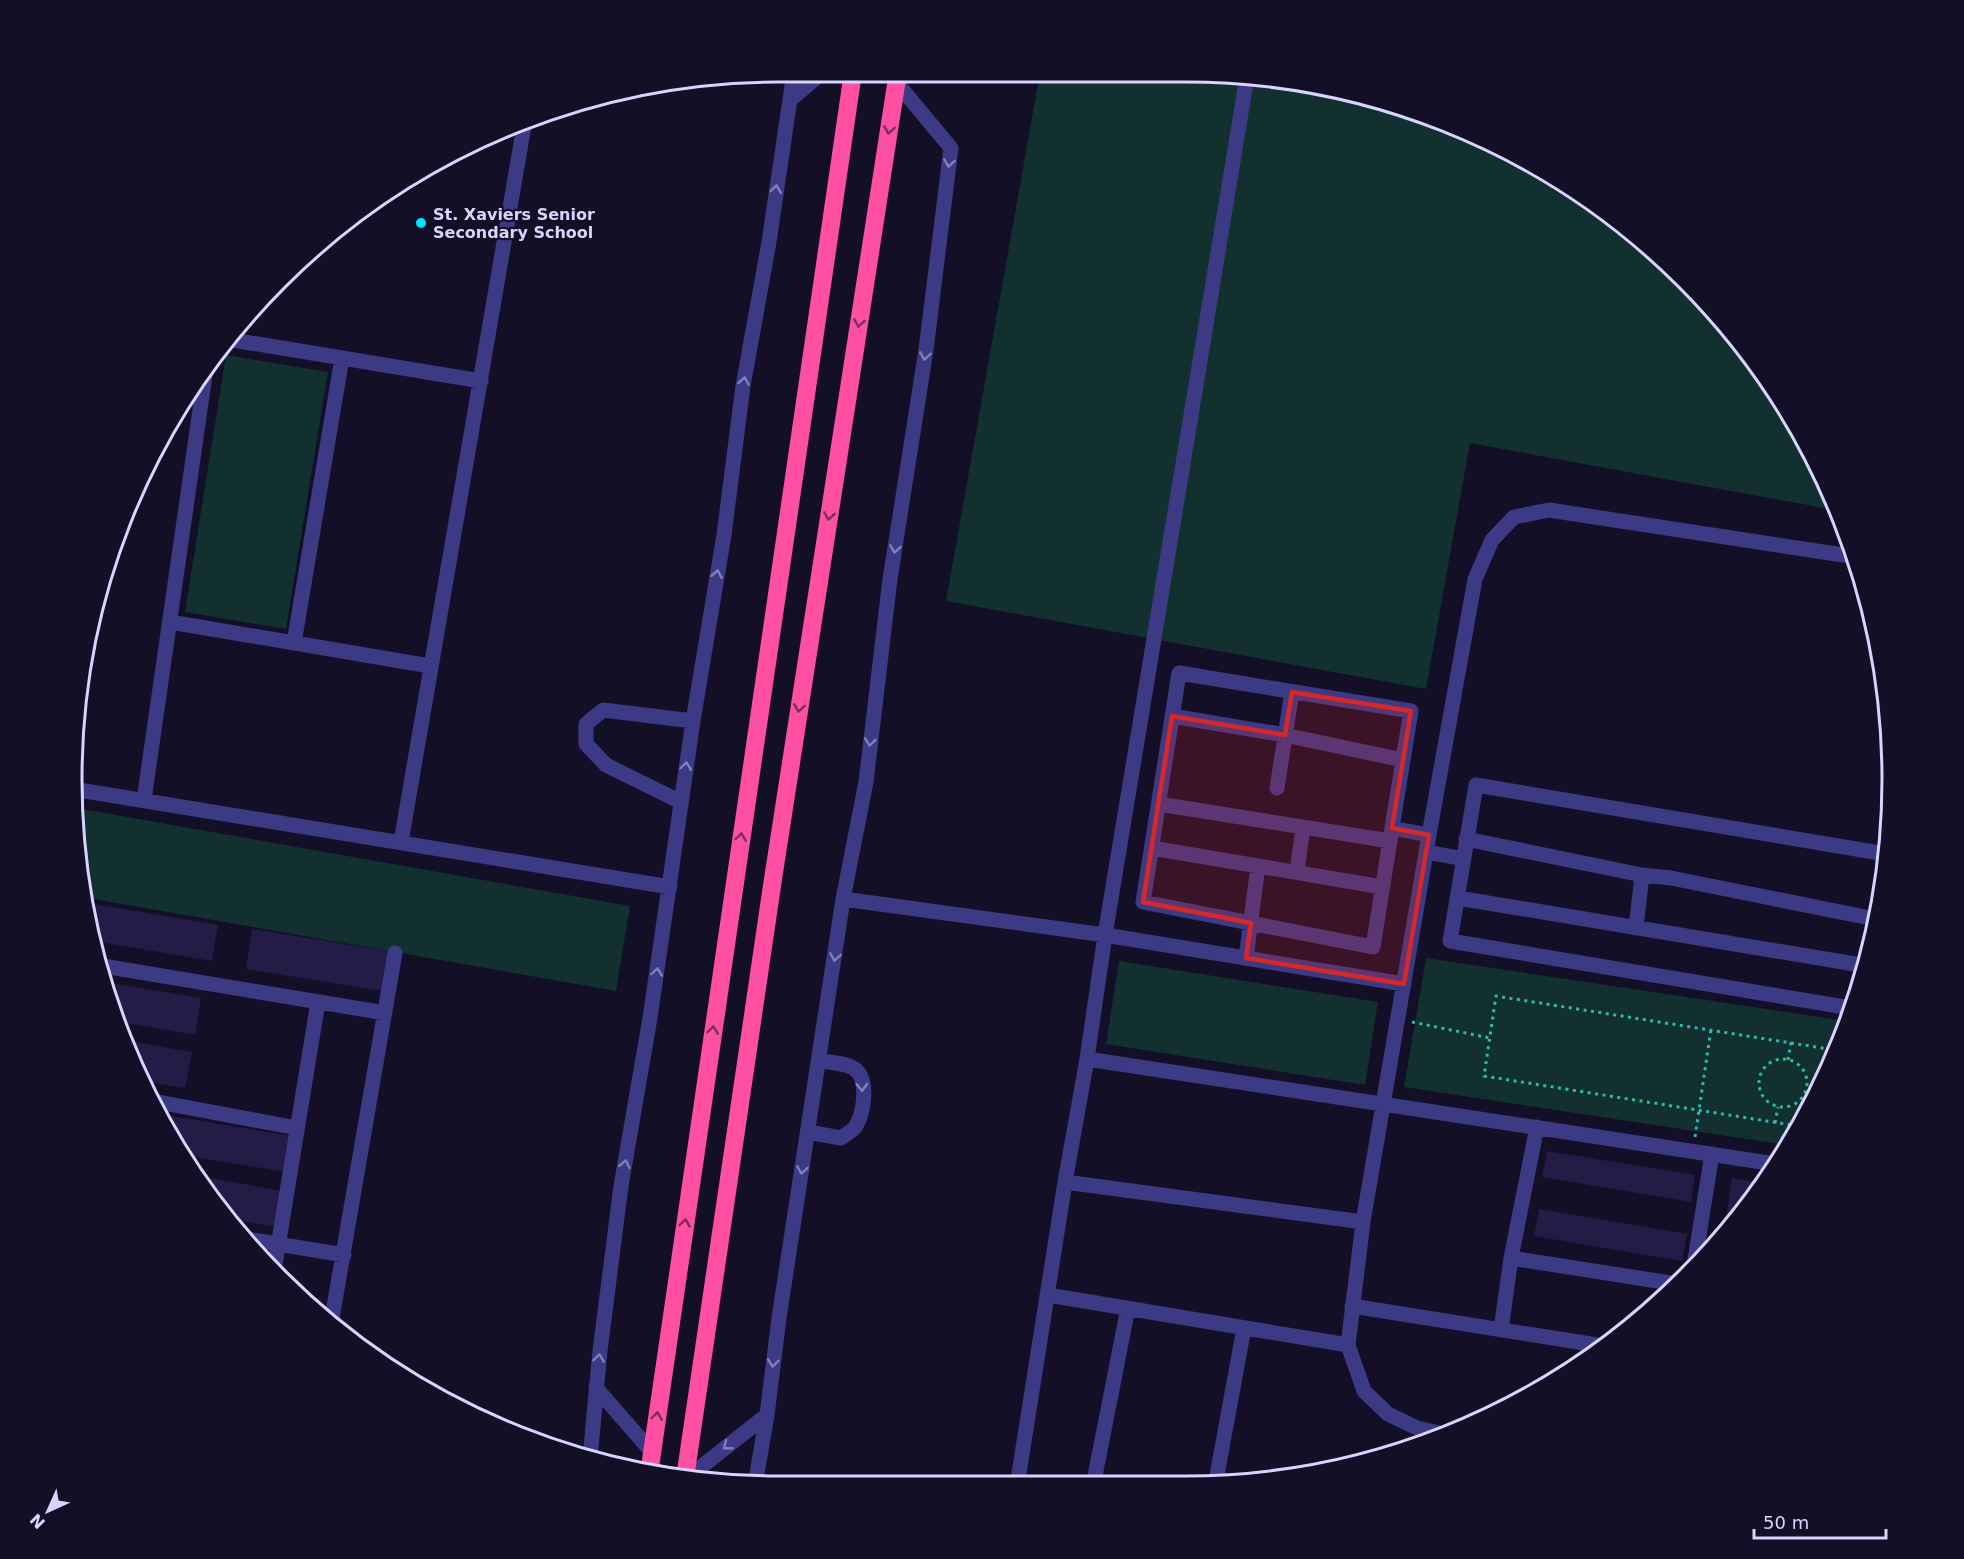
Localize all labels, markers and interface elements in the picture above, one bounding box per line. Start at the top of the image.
one-way arrow [883,126,895,135]
one-way arrow [943,157,956,167]
one-way arrow [770,184,782,193]
place label: St. Xaviers Senior Secondary School [433,205,595,242]
marker: St. Xaviers Senior Secondary School [414,216,428,230]
one-way arrow [853,318,865,328]
one-way arrow [920,352,932,361]
one-way arrow [737,376,750,386]
one-way arrow [823,510,836,520]
one-way arrow [889,544,902,554]
one-way arrow [710,569,723,579]
one-way arrow [794,704,806,713]
one-way arrow [865,738,877,747]
one-way arrow [680,762,692,771]
one-way arrow [735,833,747,842]
one-way arrow [829,951,842,961]
one-way arrow [650,967,663,977]
one-way arrow [707,1026,719,1035]
one-way arrow [856,1083,869,1092]
one-way arrow [618,1160,631,1170]
one-way arrow [796,1165,808,1175]
one-way arrow [679,1219,691,1228]
one-way arrow [592,1353,605,1362]
one-way arrow [768,1358,780,1368]
one-way arrow [651,1412,663,1421]
one-way arrow [723,1439,734,1450]
north arrow [18,1481,78,1541]
scale bar [1754,1502,1886,1540]
text: N [26,1510,49,1533]
text: 50 m [1763,1512,1809,1533]

